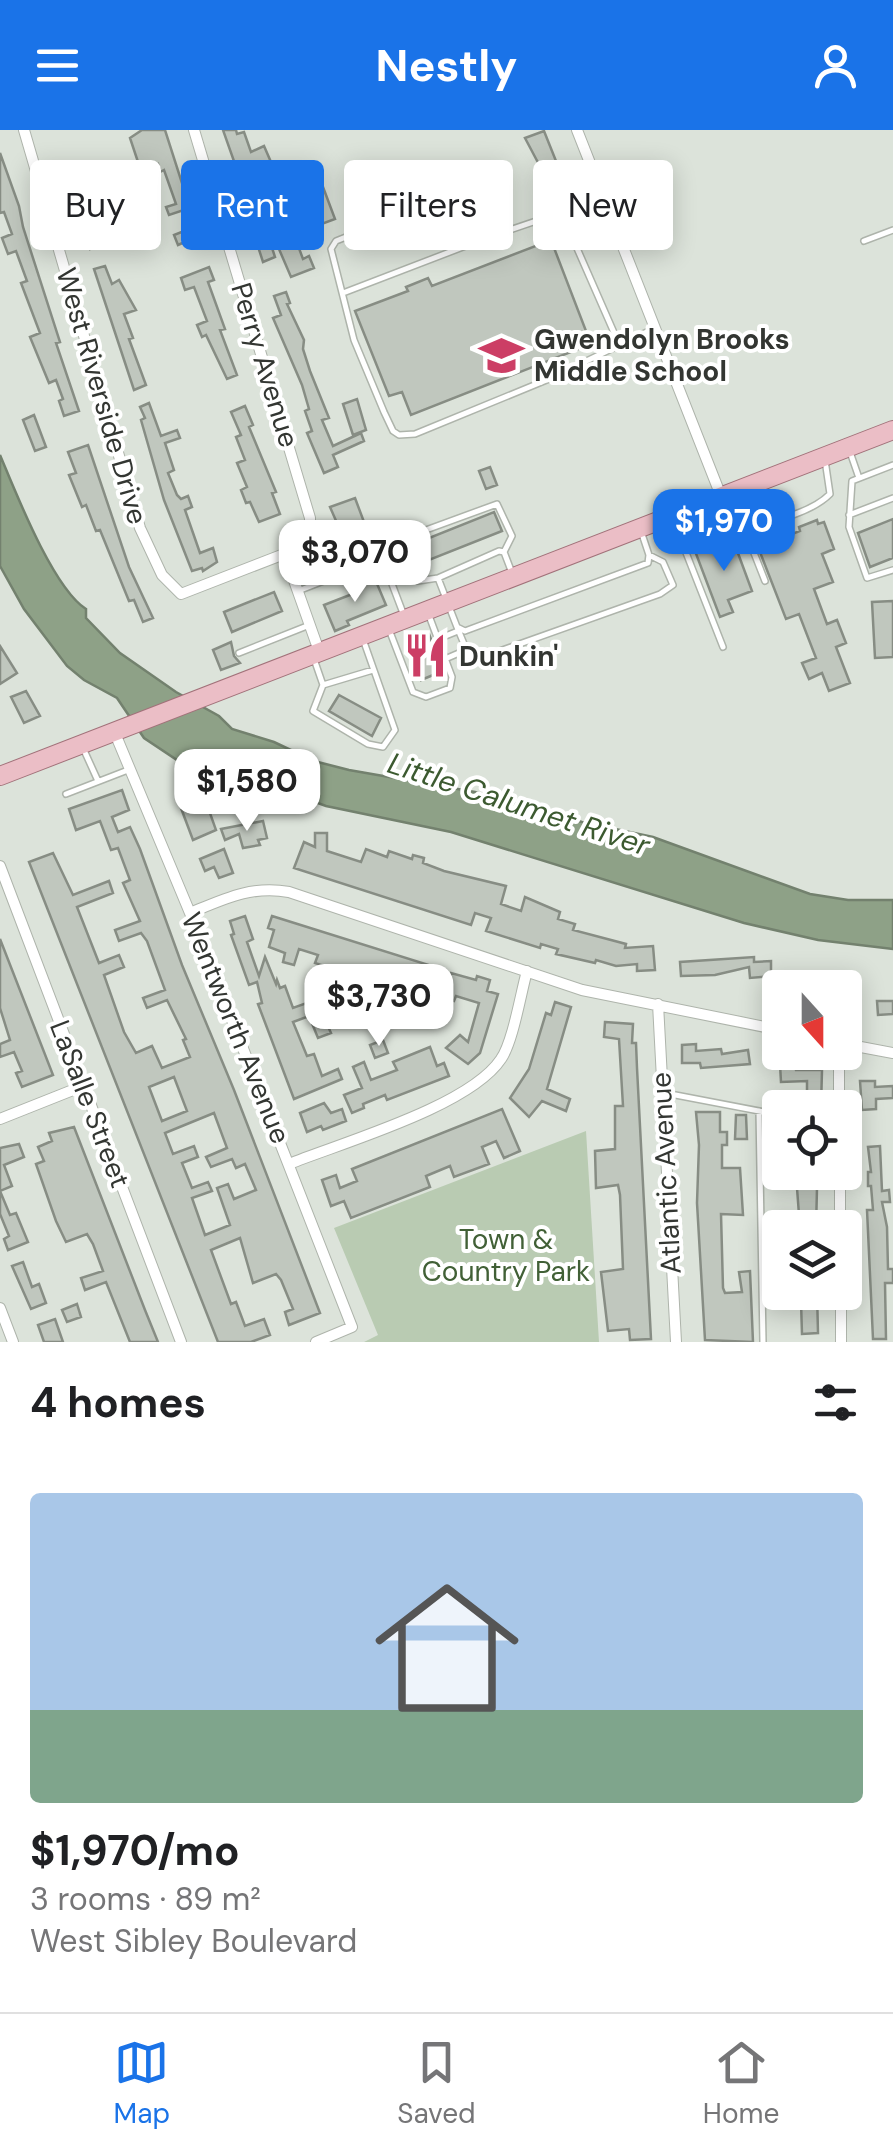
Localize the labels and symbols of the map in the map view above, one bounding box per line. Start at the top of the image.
street label: West Riverside Drive [48,263,156,529]
street label: Perry Avenue [222,278,308,452]
place label: Gwendolyn Brooks Middle School [534,321,790,390]
school or university icon: Gwendolyn Brooks Middle School [477,331,525,379]
pin: $1,970 [643,489,805,574]
pin: $3,070 [274,520,436,605]
restaurant icon: Dunkin' [402,632,450,680]
place label: Dunkin' [459,638,559,675]
water label: Little Calumet River [383,743,656,865]
pin: $1,580 [166,749,328,834]
street label: Wentworth Avenue [173,907,299,1149]
pin: $3,730 [298,964,460,1049]
north arrow [762,970,862,1070]
street label: LaSalle Street [41,1015,139,1193]
street label: Atlantic Avenue [642,1071,690,1275]
park label: Town & Country Park [422,1221,590,1290]

